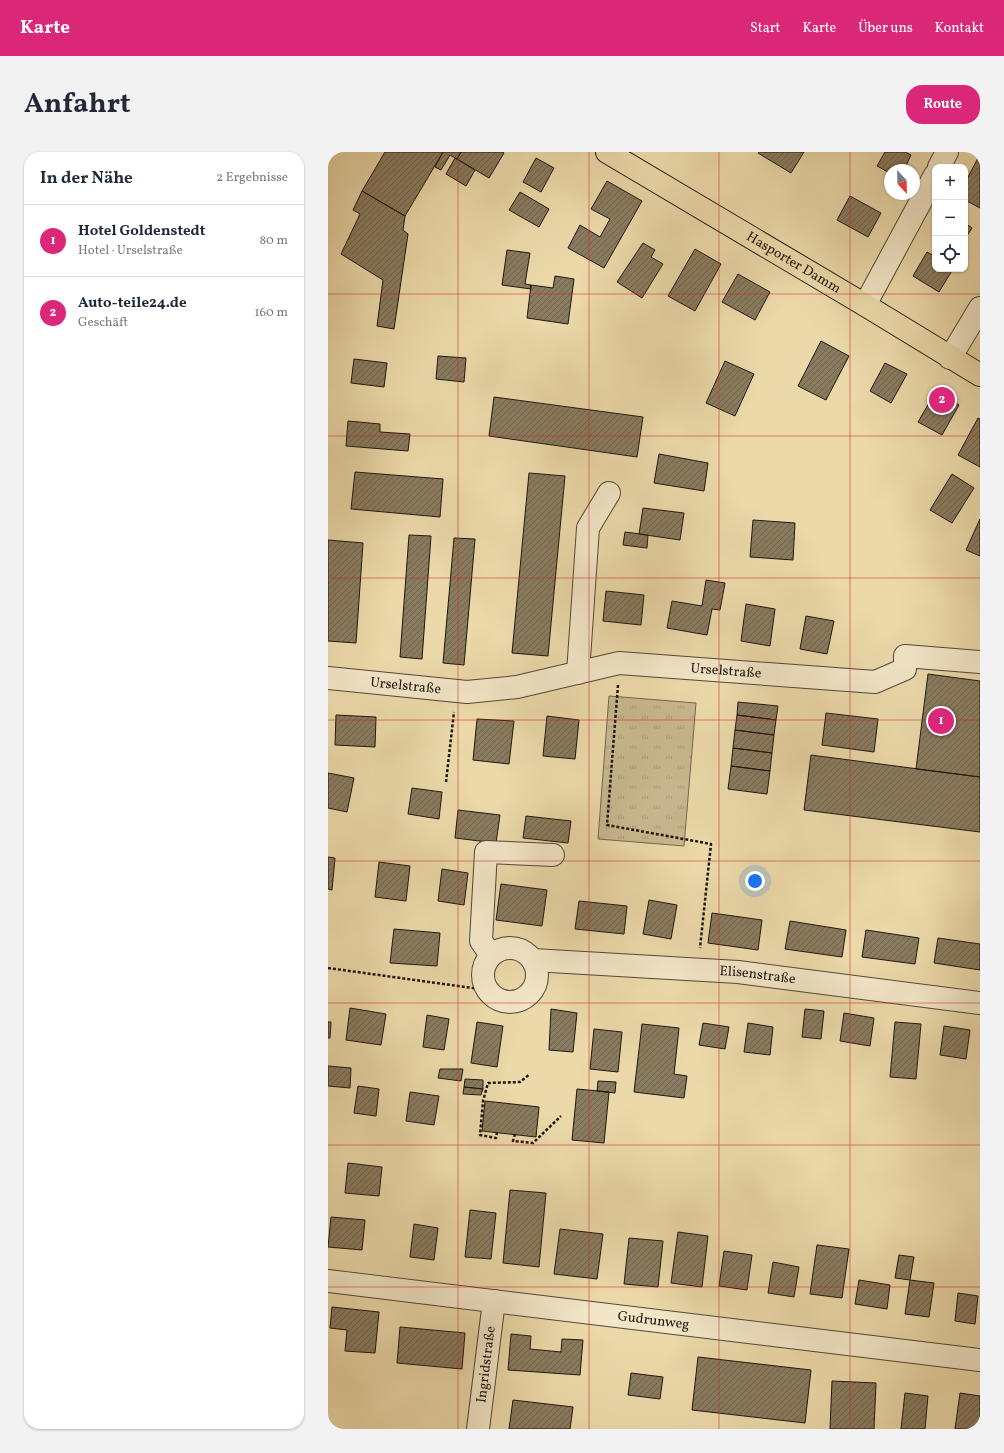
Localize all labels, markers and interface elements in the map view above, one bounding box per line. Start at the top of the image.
text: Karte [20,15,70,41]
text: Start [750,19,780,38]
text: Karte [802,19,836,38]
text: Über uns [858,19,913,38]
text: Kontakt [935,19,984,38]
text: Anfahrt [24,85,131,124]
button: Route [906,85,980,124]
north arrow [884,164,920,200]
map controls [932,164,968,272]
button: + [932,164,968,200]
text: In der Nähe [40,167,133,190]
text: 2 Ergebnisse [216,169,288,187]
button: − [932,200,968,236]
text: Hotel Goldenstedt [78,221,205,242]
street label: Hasporter Damm [743,227,845,298]
text: 1 [50,232,56,250]
text: 80 m [259,232,288,250]
button: locate [932,236,968,272]
text: Hotel · Urselstraße [78,242,183,260]
text: Auto-teile24.de [78,293,187,314]
text: 2 [50,304,56,322]
text: 160 m [254,304,288,322]
text: Geschäft [78,314,128,332]
pin: 2 [929,385,955,415]
street label: Urselstraße [690,659,762,683]
street label: Urselstraße [369,673,442,699]
pin: 1 [928,706,954,736]
your location [745,871,765,891]
street label: Elisenstraße [719,961,797,989]
street label: Gudrunweg [617,1307,691,1334]
street label: Ingridstraße [472,1325,500,1404]

